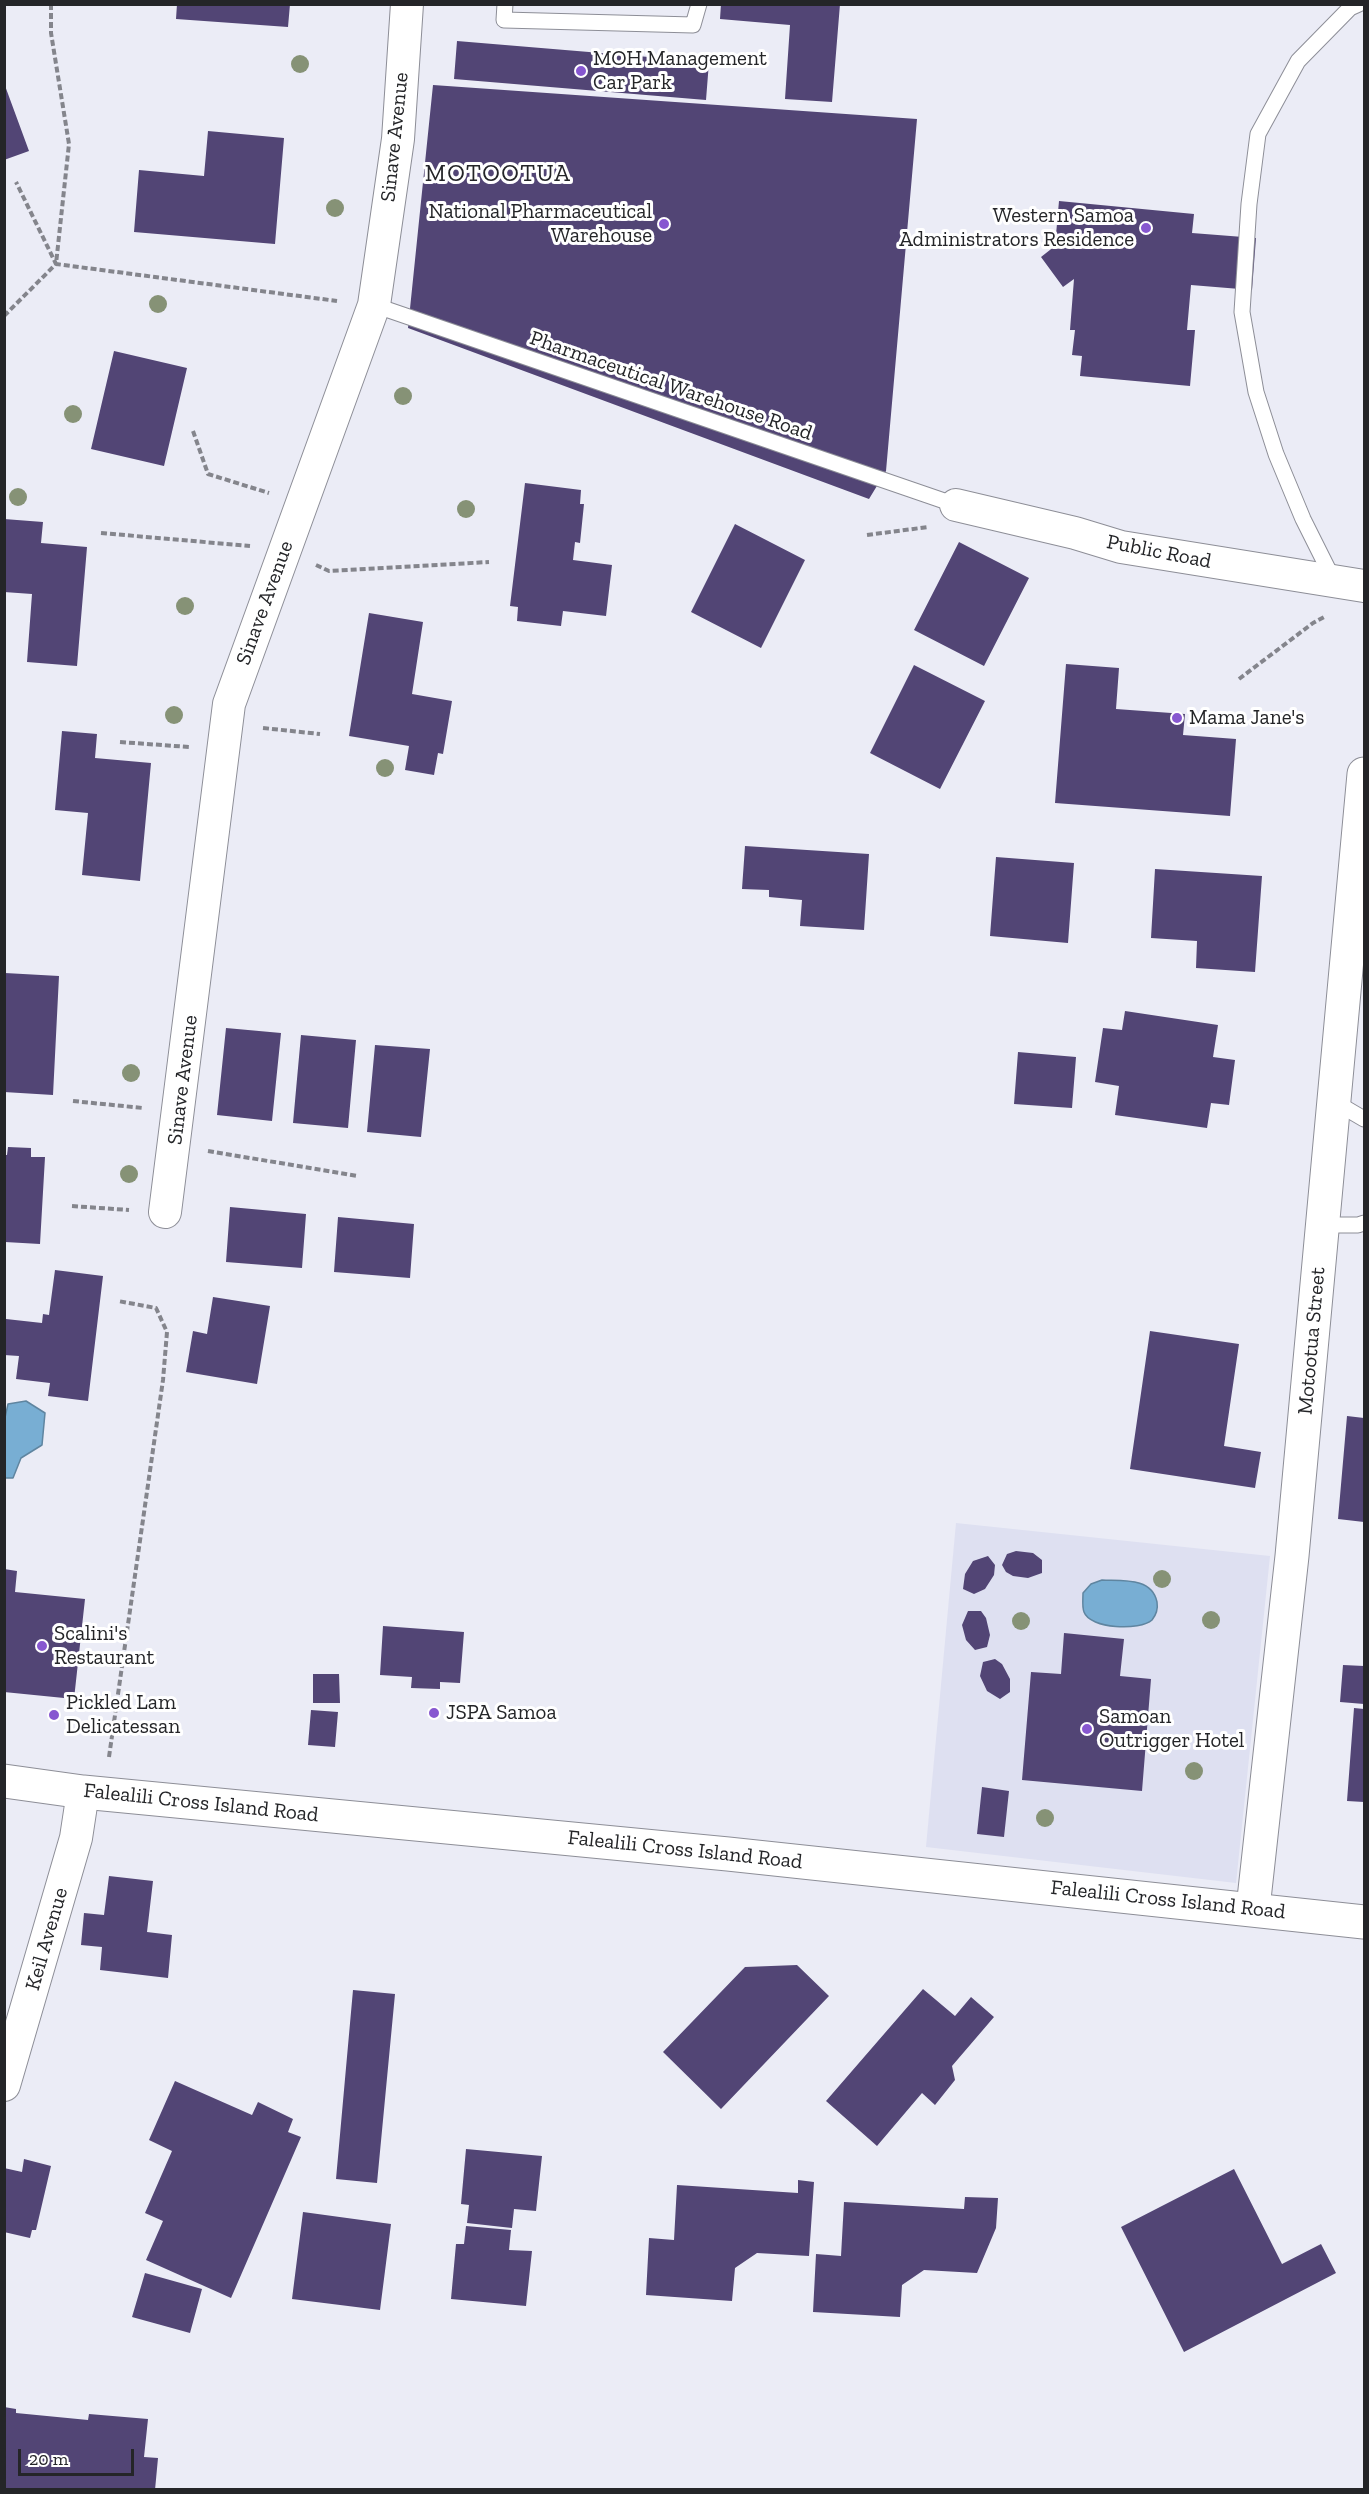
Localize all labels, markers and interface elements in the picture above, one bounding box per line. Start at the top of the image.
place label: MOH Management Car Park [593,46,767,96]
marker: MOH Management Car Park [574,64,588,78]
street label: Sinave Avenue [376,71,414,203]
district label: MOTOOTUA [425,160,571,188]
place label: National Pharmaceutical Warehouse [428,199,652,249]
place label: Western Samoa Administrators Residence [899,203,1134,253]
marker: National Pharmaceutical Warehouse [657,217,671,231]
marker: Western Samoa Administrators Residence [1139,221,1153,235]
street label: Pharmaceutical Warehouse Road [526,326,816,446]
street label: Public Road [1105,530,1213,574]
street label: Sinave Avenue [231,537,299,669]
place label: Mama Jane's [1189,705,1305,731]
marker: Mama Jane's [1170,711,1184,725]
street label: Sinave Avenue [163,1014,203,1146]
street label: Motootua Street [1293,1266,1331,1416]
place label: Scalini's Restaurant [54,1621,154,1671]
marker: Scalini's Restaurant [35,1639,49,1653]
place label: Pickled Lam Delicatessan [66,1690,180,1740]
place label: JSPA Samoa [446,1700,557,1726]
place label: Samoan Outrigger Hotel [1099,1704,1244,1754]
marker: JSPA Samoa [427,1706,441,1720]
marker: Pickled Lam Delicatessan [47,1708,61,1722]
marker: Samoan Outrigger Hotel [1080,1722,1094,1736]
street label: Falealili Cross Island Road [82,1778,320,1828]
street label: Falealili Cross Island Road [566,1825,804,1875]
street label: Falealili Cross Island Road [1049,1875,1287,1925]
street label: Keil Avenue [20,1885,74,1993]
scale bar [21,2437,136,2475]
text: 20 m [29,2448,68,2470]

